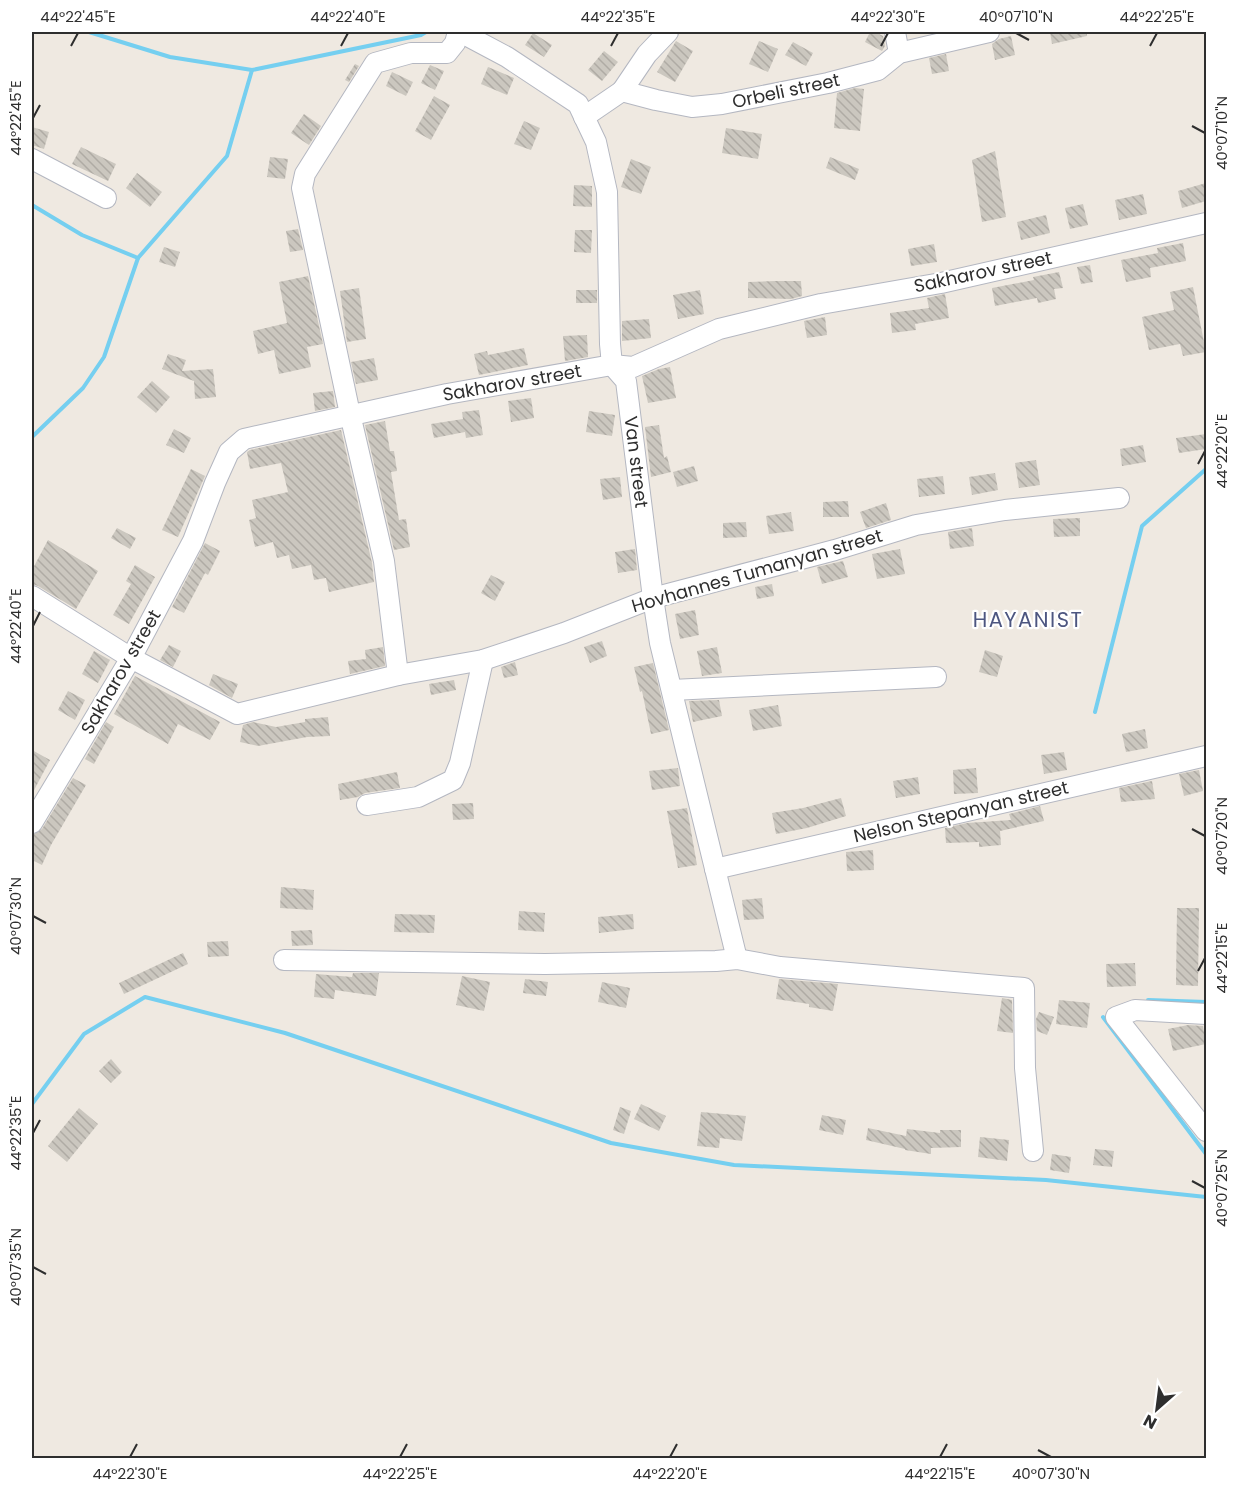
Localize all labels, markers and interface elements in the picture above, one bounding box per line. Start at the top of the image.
text: 44°22'45"E [40,6,116,27]
text: 44°22'40"E [310,6,386,27]
text: 44°22'35"E [581,6,656,27]
text: 44°22'30"E [851,6,926,27]
text: 40°07'10"N [979,6,1053,27]
text: 44°22'25"E [1120,6,1194,27]
street label: Orbeli street [730,67,842,114]
text: 44°22'45"E [5,80,26,156]
text: 40°07'10"N [1211,96,1232,170]
street label: Sakharov street [912,245,1054,298]
street label: Sakharov street [441,358,583,407]
text: 44°22'20"E [1211,414,1232,488]
street label: Van street [618,415,655,509]
street label: Hovhannes Tumanyan street [629,523,885,618]
text: 44°22'40"E [5,588,26,664]
street label: Sakharov street [75,605,166,739]
district label: HAYANIST [973,605,1083,634]
street label: Nelson Stepanyan street [851,775,1071,848]
text: 40°07'20"N [1211,797,1232,875]
text: 40°07'30"N [5,877,26,955]
text: 44°22'15"E [1211,923,1232,993]
text: 44°22'35"E [5,1096,26,1171]
text: 40°07'25"N [1211,1149,1232,1227]
text: 40°07'35"N [5,1228,26,1306]
north arrow [1127,1379,1187,1439]
text: N [1139,1409,1161,1435]
text: 44°22'30"E [93,1463,168,1484]
text: 44°22'25"E [363,1463,437,1484]
text: 44°22'20"E [633,1463,707,1484]
text: 44°22'15"E [905,1463,975,1484]
text: 40°07'30"N [1012,1463,1090,1484]

